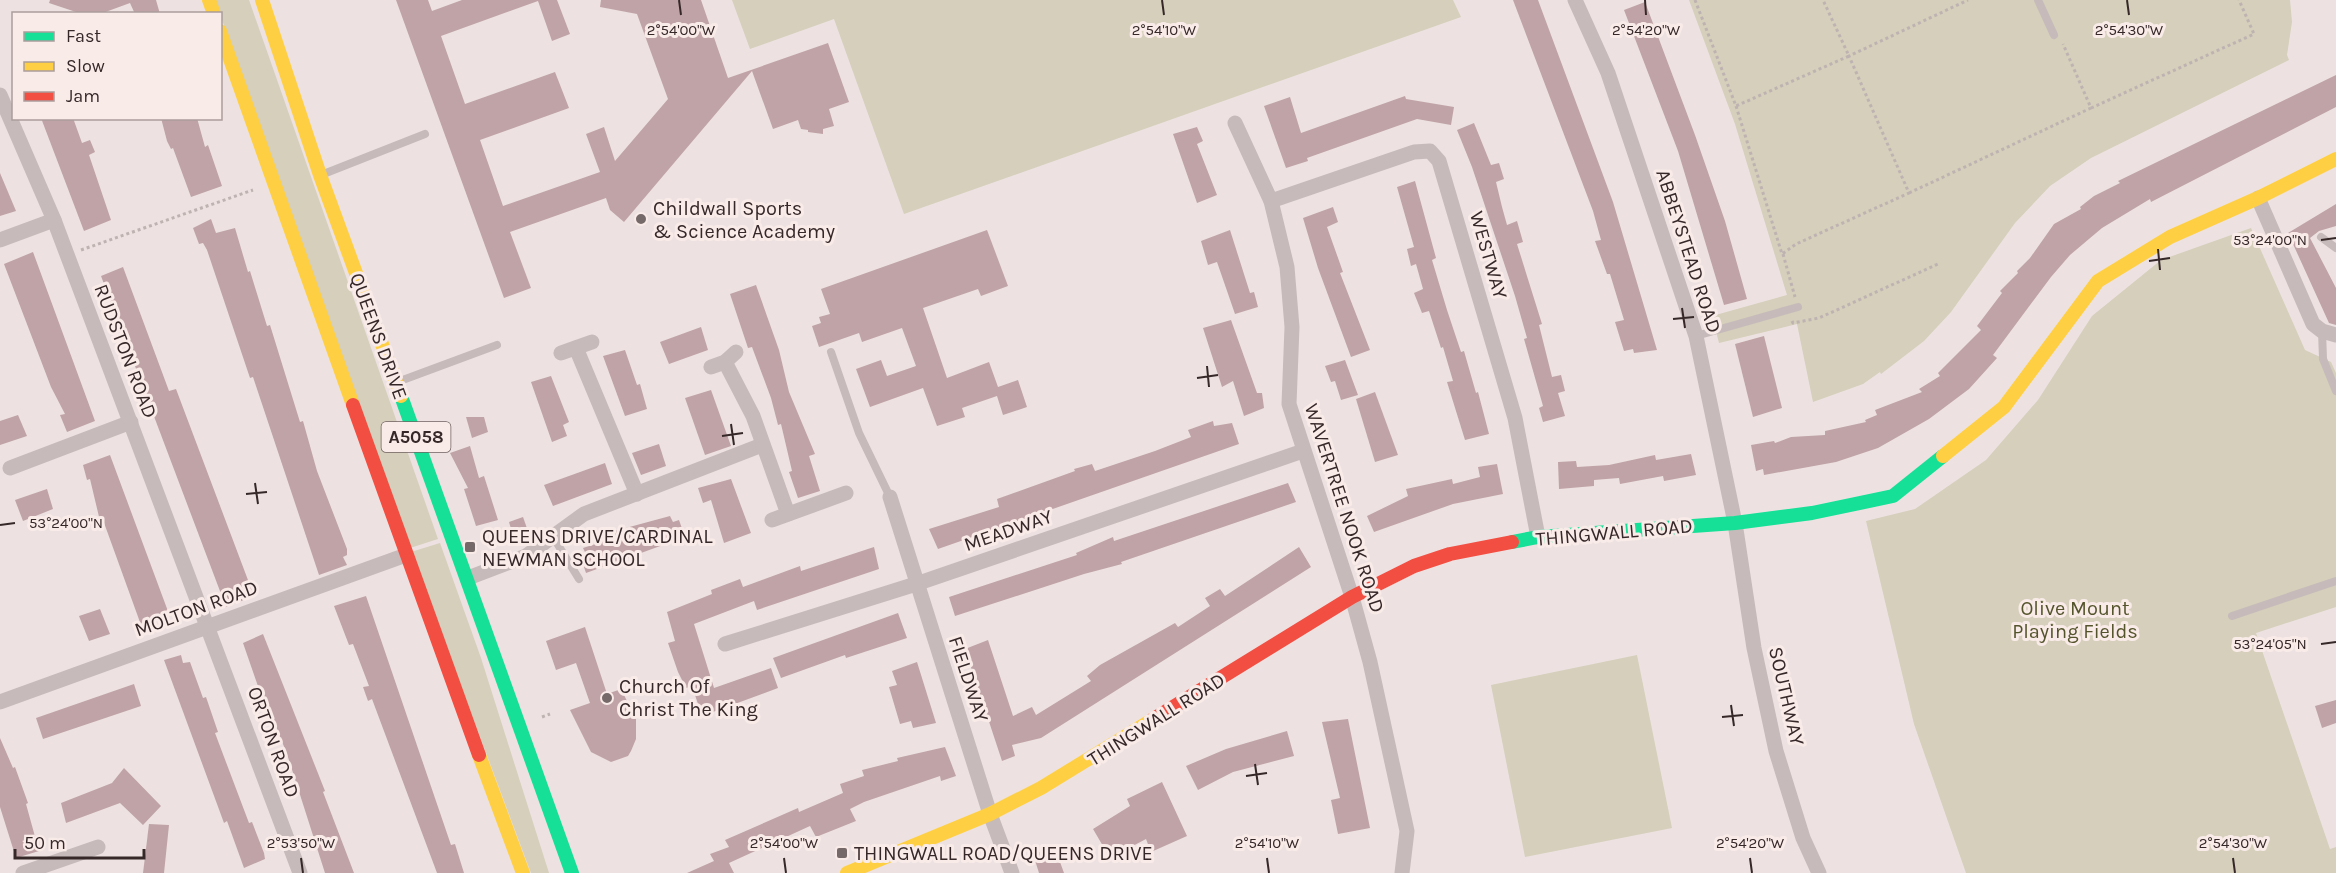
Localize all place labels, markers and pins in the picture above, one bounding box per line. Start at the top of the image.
place label: Childwall Sports & Science Academy [653,197,835,243]
marker: Childwall Sports & Science Academy [634,212,648,226]
place label: QUEENS DRIVE/CARDINAL NEWMAN SCHOOL [482,525,713,571]
marker: QUEENS DRIVE/CARDINAL NEWMAN SCHOOL [463,540,477,554]
place label: Church Of Christ The King [619,675,758,721]
marker: Church Of Christ The King [600,691,614,705]
place label: THINGWALL ROAD/QUEENS DRIVE [854,842,1153,865]
marker: THINGWALL ROAD/QUEENS DRIVE [835,846,849,860]

